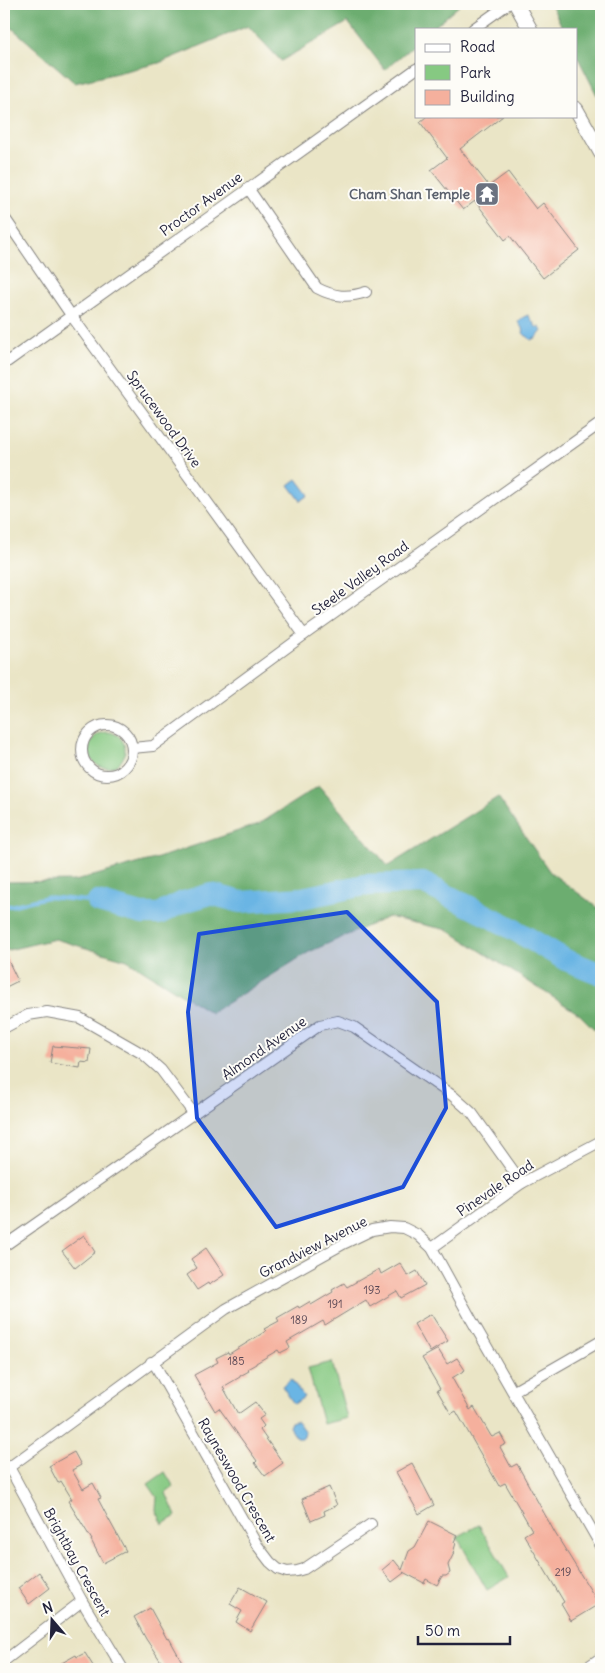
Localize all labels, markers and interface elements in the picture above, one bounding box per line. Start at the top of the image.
legend [415,28,578,118]
text: Road [460,37,495,56]
text: Park [460,63,491,82]
text: Building [460,87,515,106]
street label: Proctor Avenue [156,168,246,240]
temple icon: Cham Shan Temple [474,181,500,207]
place label: Cham Shan Temple [349,185,470,203]
street label: Sprucewood Drive [123,367,205,471]
street label: Steele Valley Road [308,537,412,619]
street label: Almond Avenue [218,1012,310,1084]
street label: Pinevale Road [453,1156,537,1220]
street label: Grandview Avenue [256,1212,370,1282]
house number: 193 [364,1283,380,1297]
house number: 191 [327,1297,343,1311]
house number: 189 [290,1313,308,1327]
house number: 185 [227,1354,245,1368]
street label: Rayneswood Crescent [194,1415,280,1546]
street label: Brightbay Crescent [40,1505,114,1619]
house number: 219 [555,1565,571,1579]
north arrow [28,1596,78,1646]
text: N [40,1598,55,1618]
scale bar [418,1613,510,1645]
text: 50 m [425,1621,460,1640]

